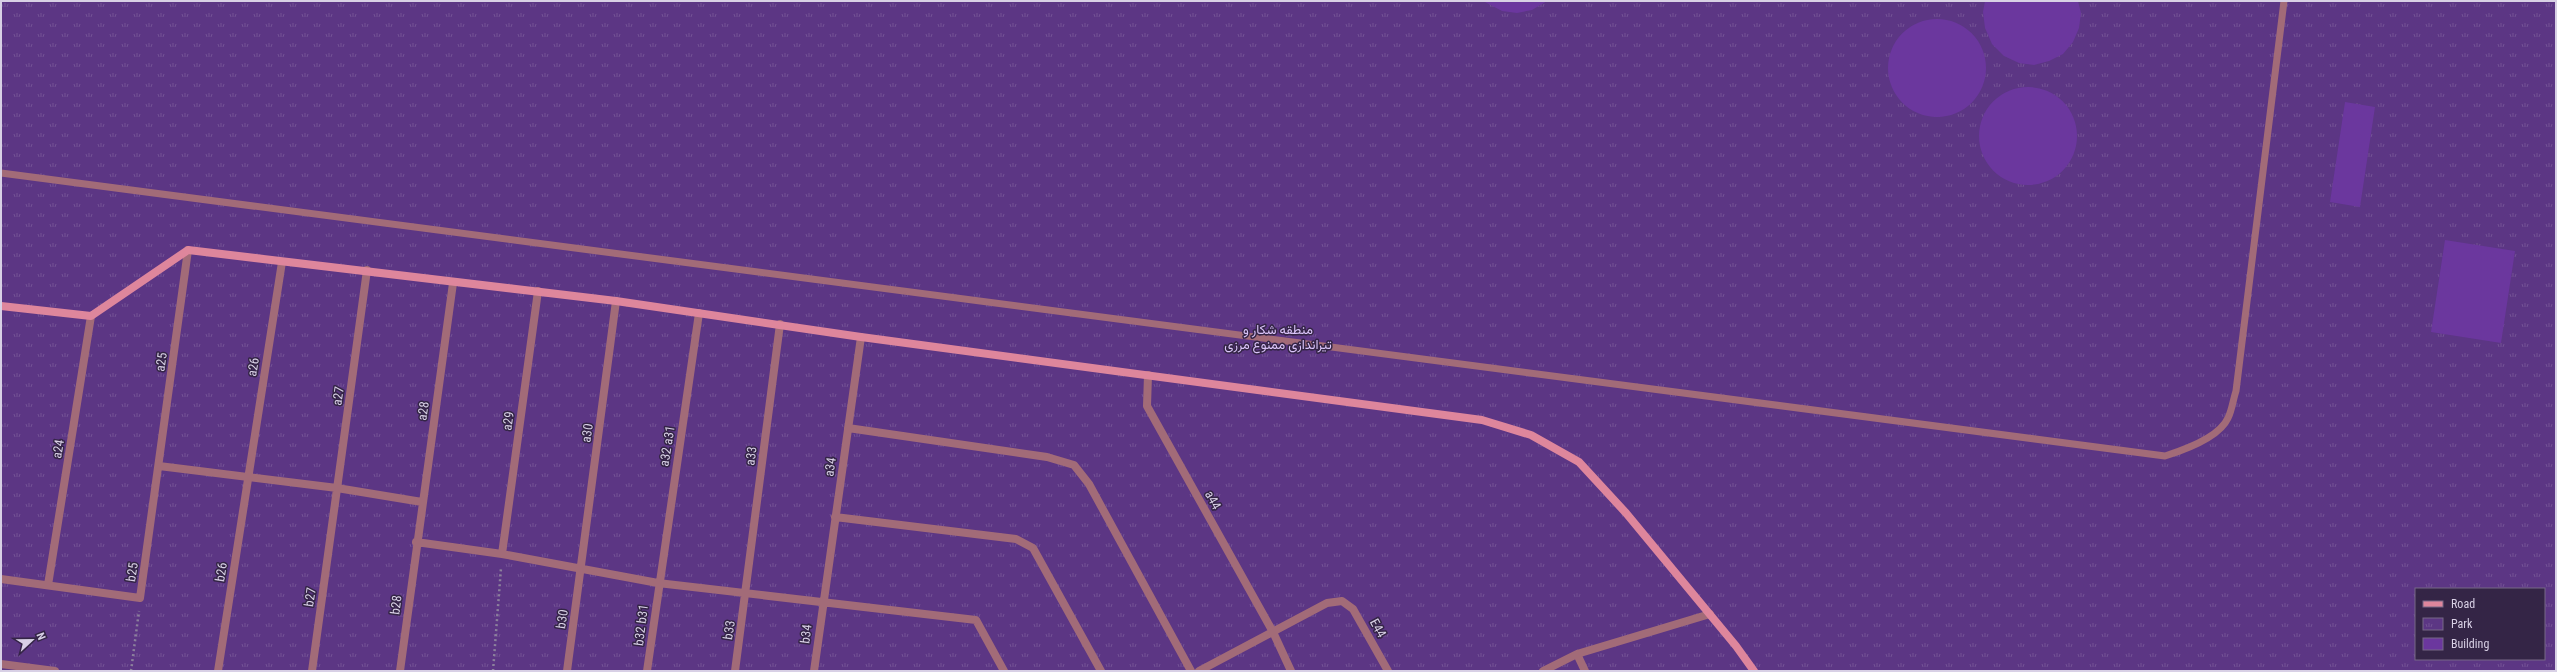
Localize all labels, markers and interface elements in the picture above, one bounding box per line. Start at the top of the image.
park label: منطقه شکار و تیراندازی ممنوع مرزی [1224,322,1332,354]
street label: a25 [152,352,170,372]
street label: a26 [244,356,262,378]
street label: a27 [329,386,347,406]
street label: a28 [414,401,432,421]
street label: a29 [499,411,517,431]
street label: a30 [578,423,596,443]
street label: a32 a31 [656,425,678,467]
street label: a24 [49,438,67,460]
street label: a33 [742,446,760,466]
street label: a34 [821,456,839,477]
street label: a44 [1202,488,1224,512]
street label: b25 [123,561,141,583]
street label: b26 [212,561,230,583]
street label: b27 [301,586,319,608]
legend [2415,588,2545,660]
street label: b28 [387,595,405,615]
text: Road [2451,597,2475,611]
street label: b32 b31 [631,603,651,647]
street label: b30 [553,608,571,630]
street label: E44 [1367,616,1390,641]
text: Park [2451,617,2473,631]
street label: b33 [720,619,738,641]
north arrow [12,620,52,660]
street label: b34 [797,623,815,644]
text: N [34,631,48,642]
text: Building [2451,637,2489,651]

